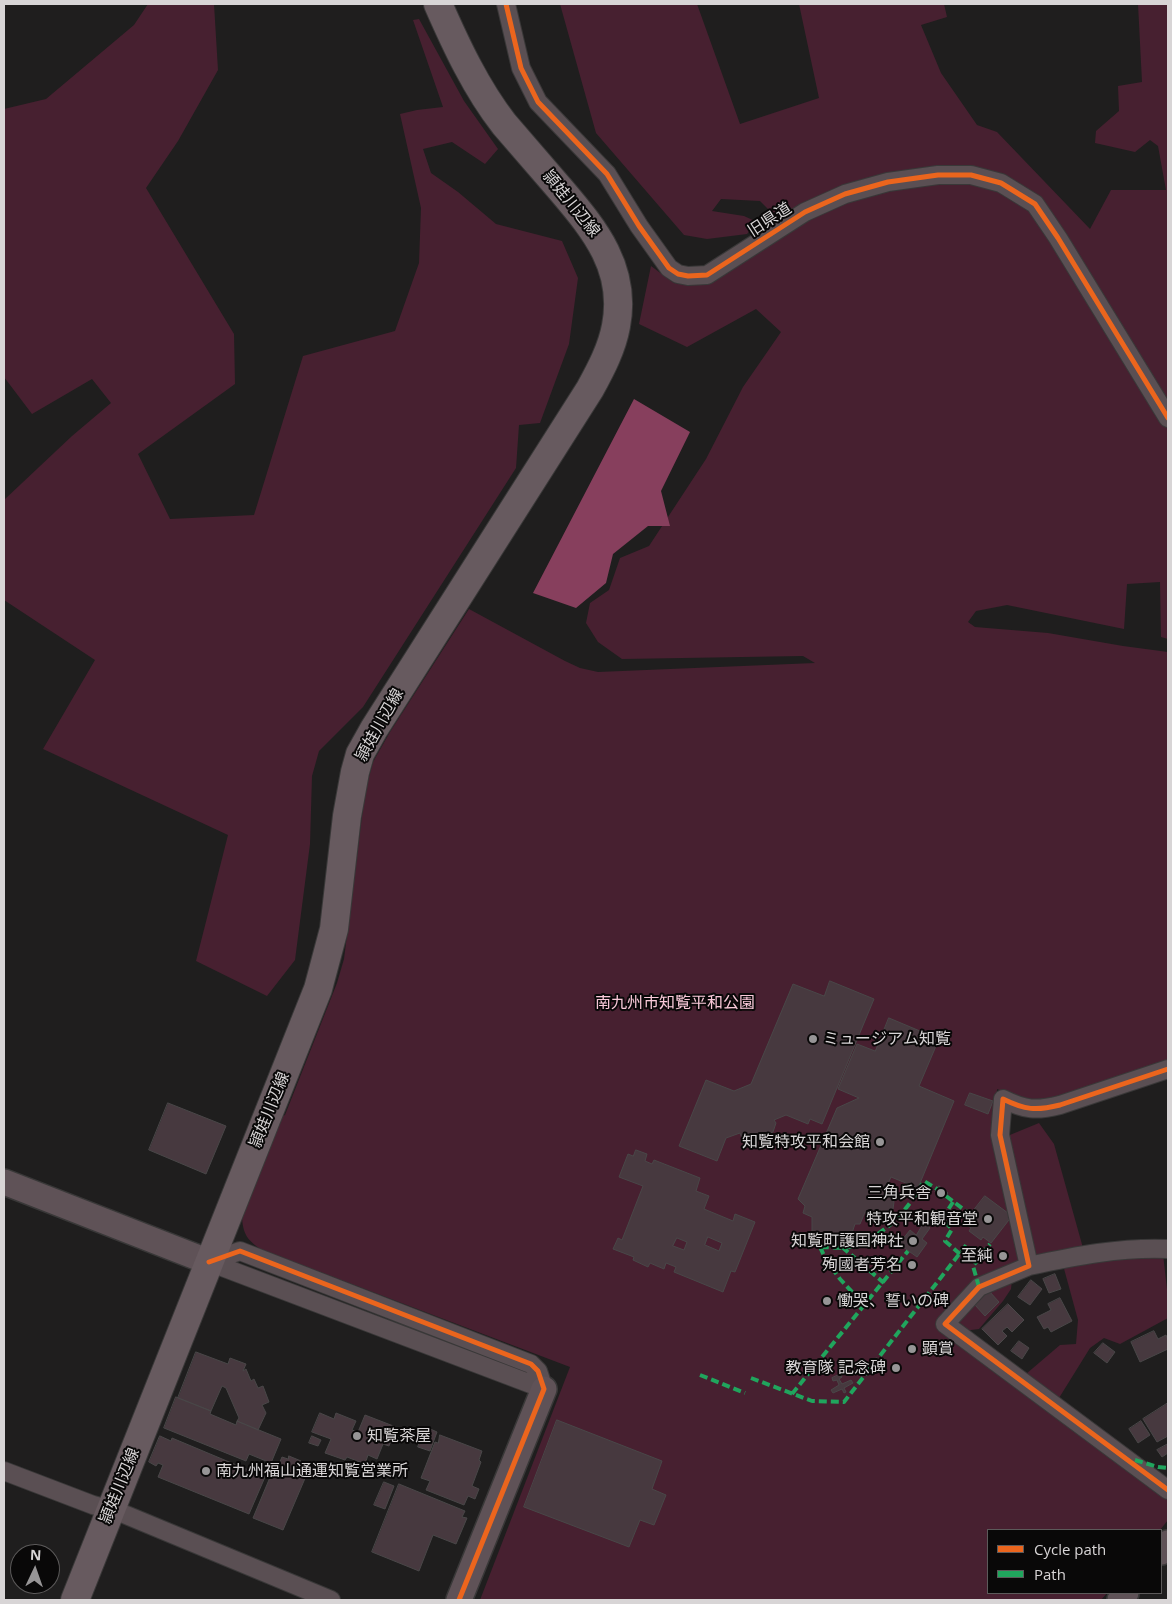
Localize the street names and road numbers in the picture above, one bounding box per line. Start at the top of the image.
street label: 頴娃川辺線 [538,167,604,241]
street label: 旧県道 [745,199,795,241]
street label: 頴娃川辺線 [352,685,408,765]
street label: 頴娃川辺線 [246,1069,294,1151]
street label: 頴娃川辺線 [96,1445,144,1527]

